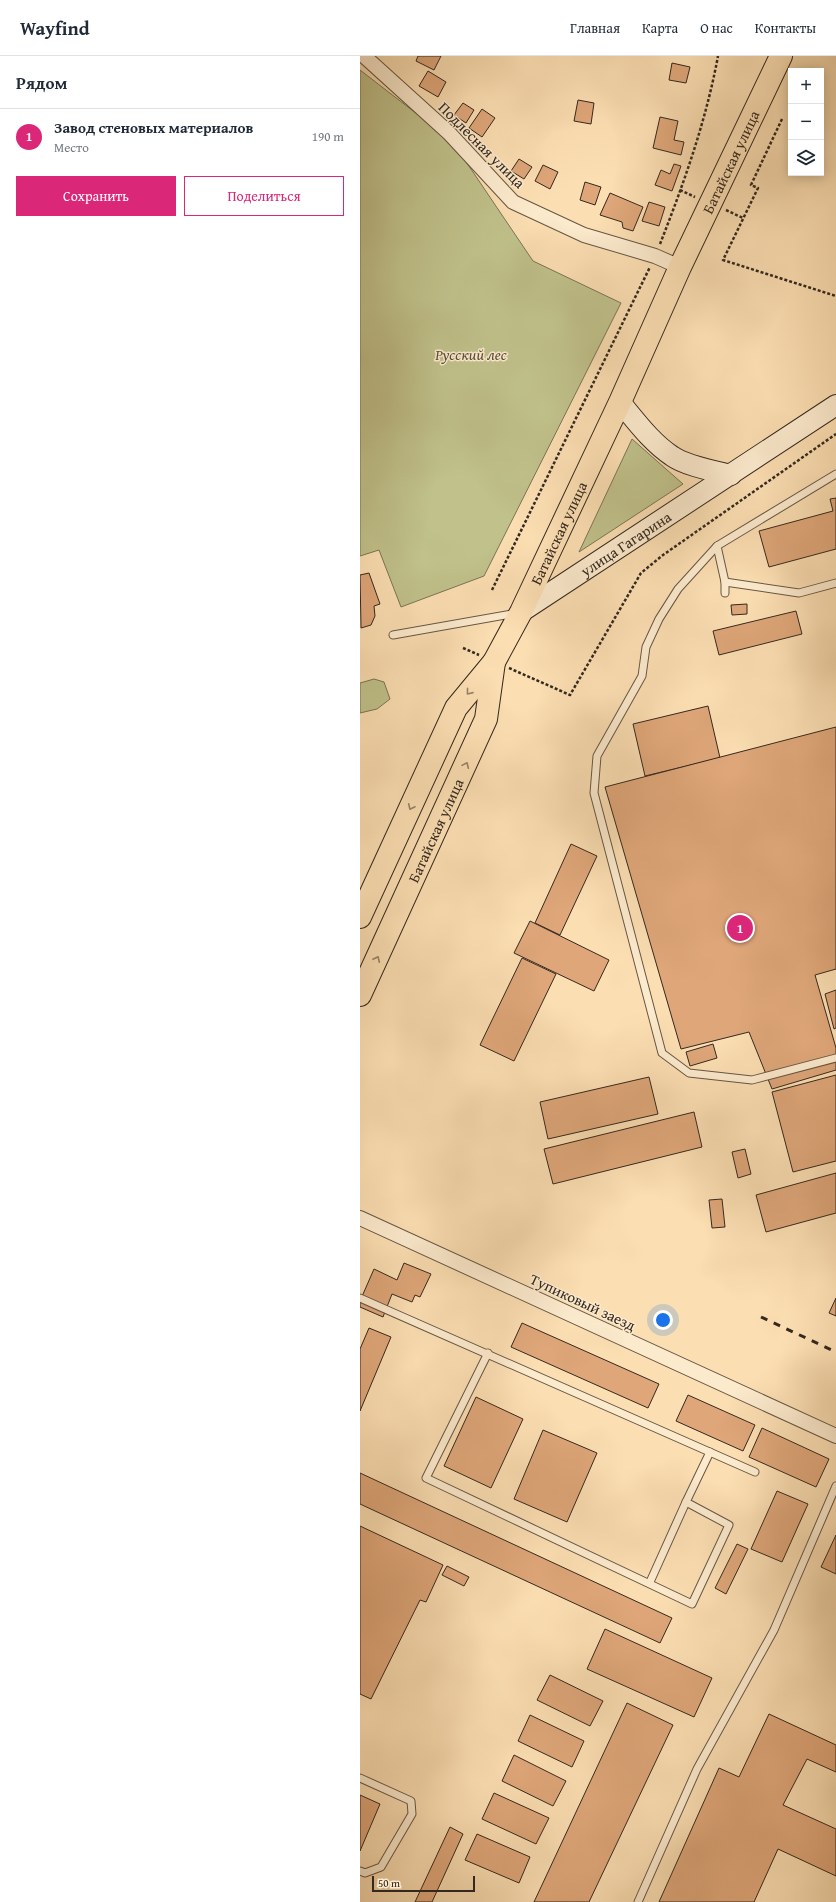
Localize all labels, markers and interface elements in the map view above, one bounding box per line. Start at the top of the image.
text: Wayfind [20,14,90,42]
text: Главная [570,18,620,38]
text: Карта [642,18,678,38]
text: О нас [700,18,733,38]
text: Контакты [755,18,816,38]
map controls [788,68,824,176]
button: + [788,68,824,104]
text: Рядом [16,70,67,95]
street label: Подлесная улица [434,97,531,194]
button: − [788,104,824,140]
street label: Батайская улица [697,106,764,217]
text: Завод стеновых материалов [54,117,253,138]
text: 1 [26,127,32,146]
text: 190 m [312,127,344,146]
text: Место [54,138,89,157]
button: layers [788,140,824,176]
button: Сохранить [16,176,176,216]
button: Поделиться [184,176,344,216]
park label: Русский лес [434,344,508,365]
street label: Батайская улица [525,477,592,588]
street label: улица Гагарина [575,505,676,581]
one-way arrow [467,687,474,695]
one-way arrow [461,761,469,769]
street label: Батайская улица [402,774,468,886]
one-way arrow [407,804,415,811]
pin: 1 [727,913,753,943]
one-way arrow [372,956,380,964]
street label: Тупиковый заезд [527,1268,639,1336]
your location [653,1310,673,1330]
scale bar [372,1874,475,1893]
text: 50 m [378,1875,400,1891]

